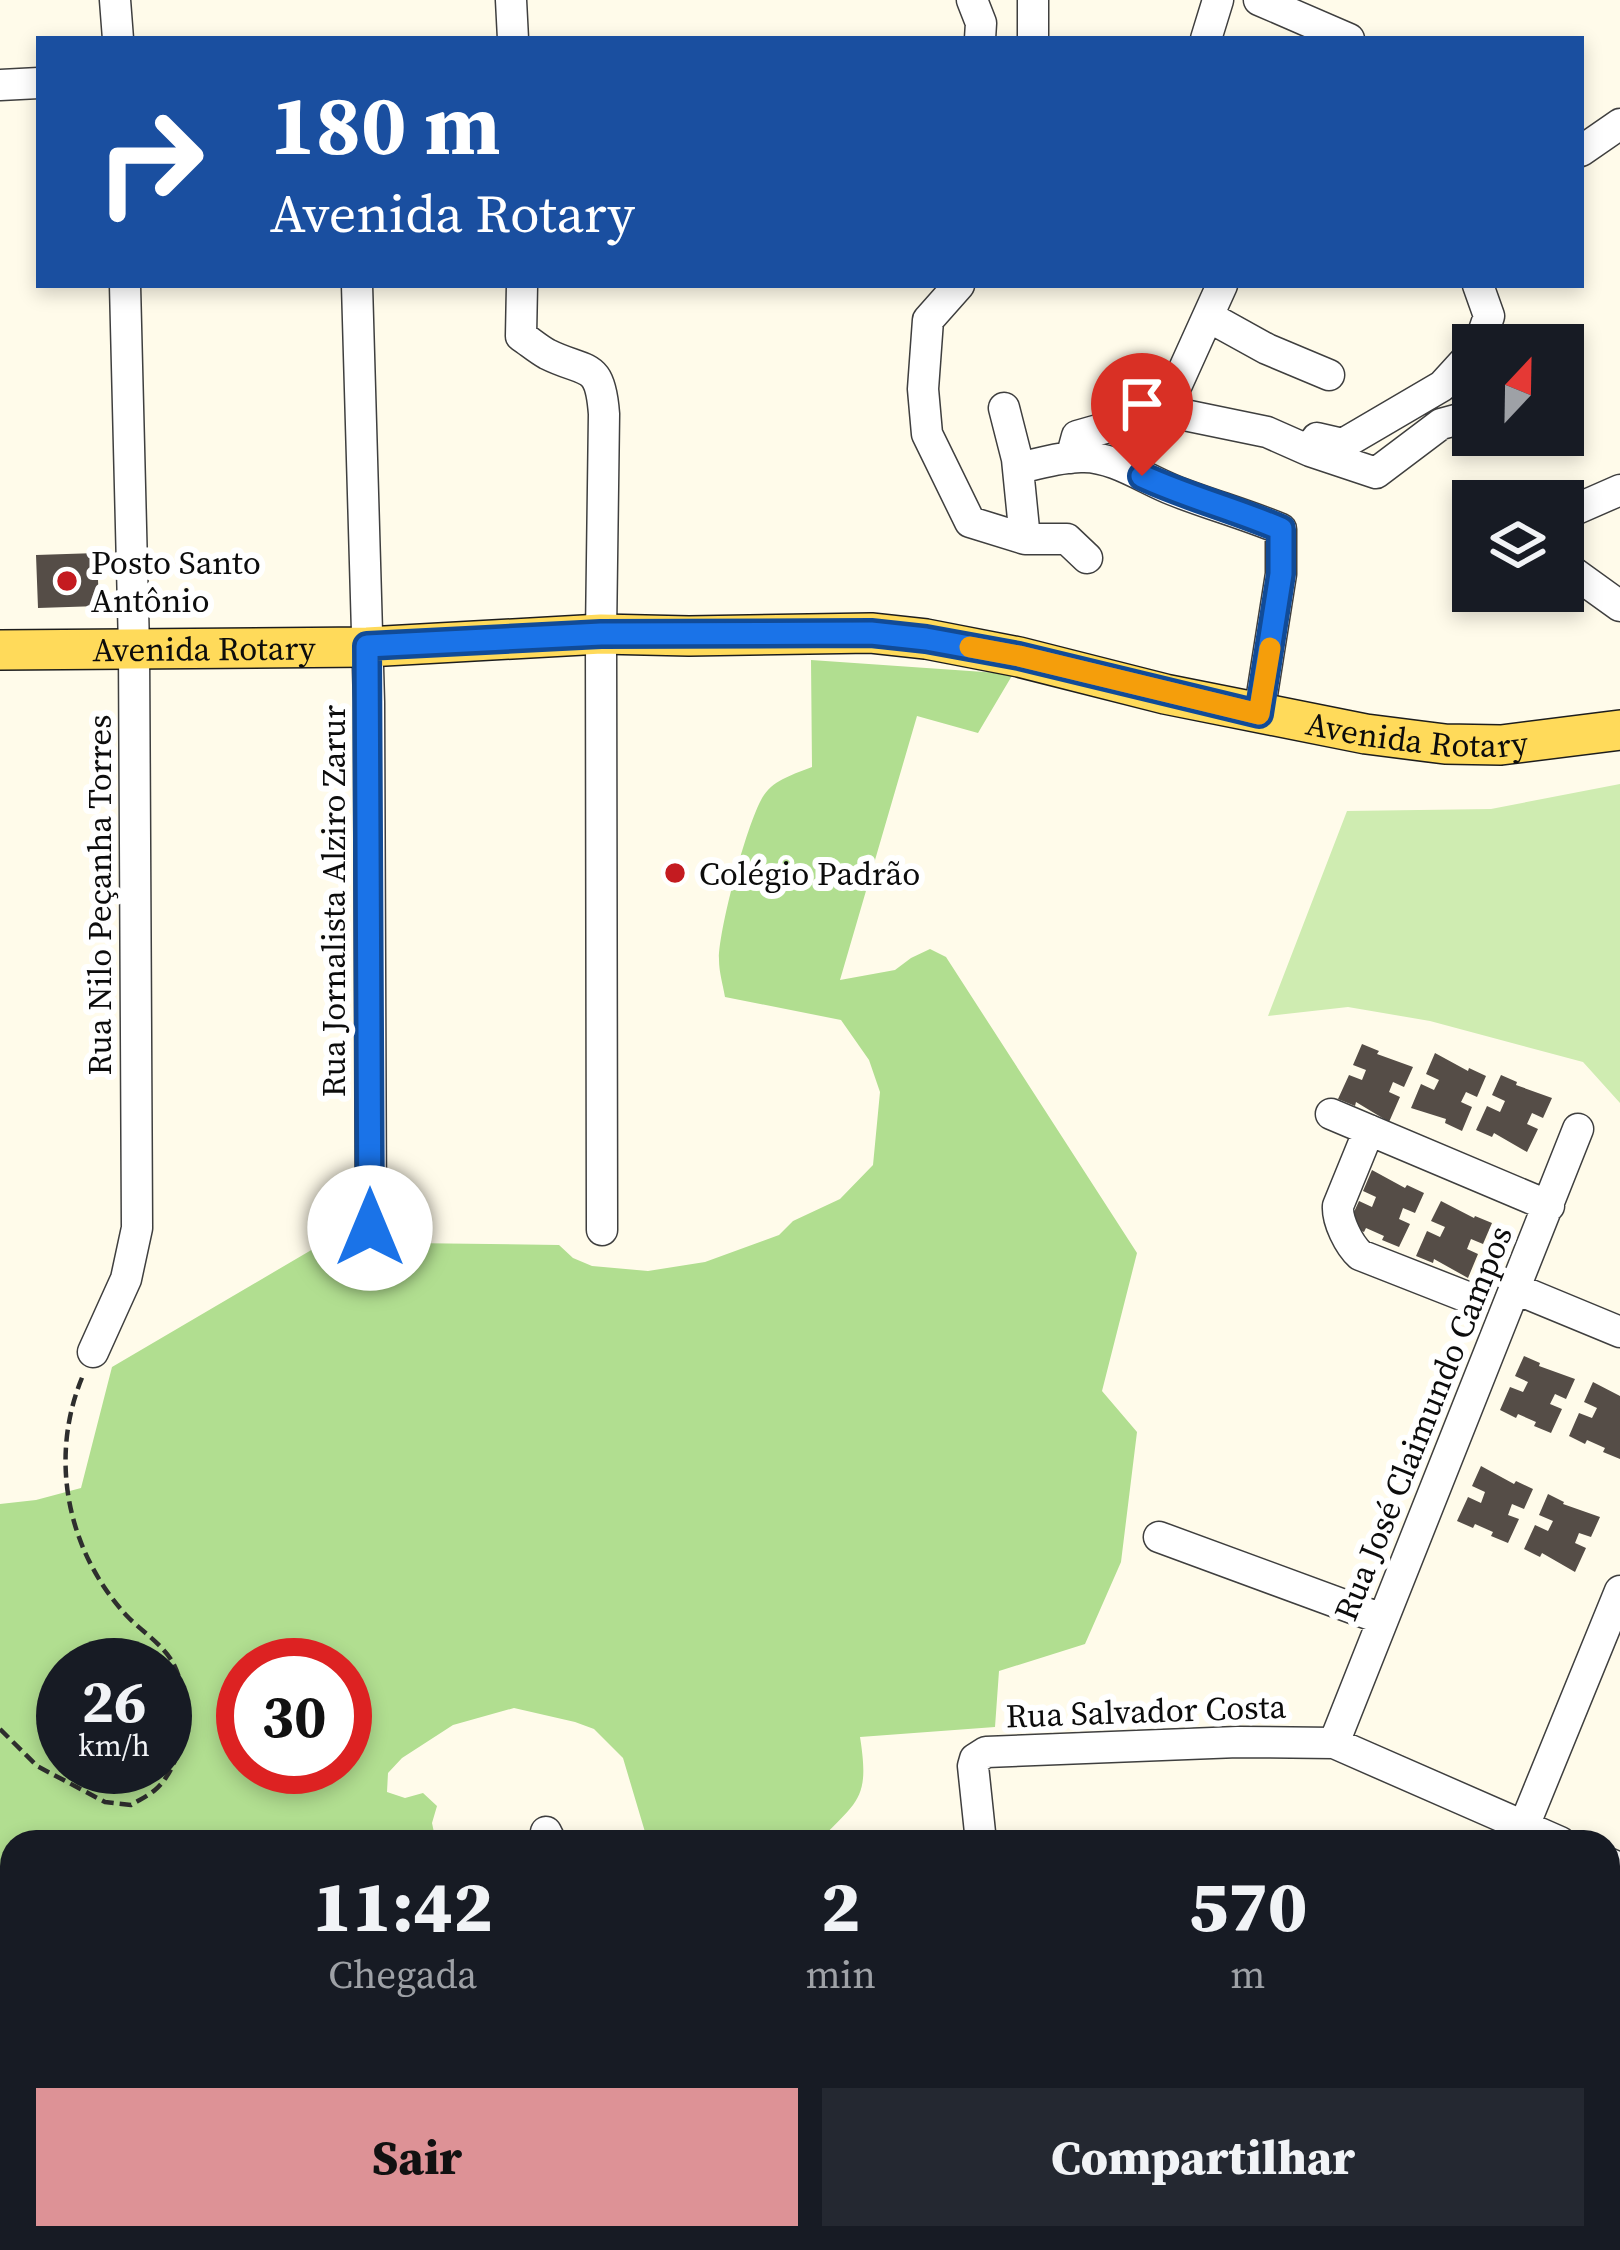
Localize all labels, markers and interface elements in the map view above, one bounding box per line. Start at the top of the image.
text: 180 m [270,67,501,182]
icon: right [72,84,228,240]
text: Avenida Rotary [270,176,635,250]
north arrow [1452,324,1584,456]
map controls [1452,324,1584,612]
pin [1091,353,1193,476]
icon: arrive [1109,371,1175,437]
button: layers [1452,480,1584,612]
place label: Posto Santo Antônio [91,540,261,623]
marker: Posto Santo Antônio [54,568,80,594]
street label: Avenida Rotary [92,625,316,672]
street label: Avenida Rotary [1302,700,1531,768]
street label: Rua Jornalista Alziro Zarur [311,705,356,1097]
street label: Rua Nilo Peçanha Torres [77,714,122,1076]
place label: Colégio Padrão [699,851,920,896]
marker: Colégio Padrão [662,860,688,886]
position arrow [307,1165,433,1291]
street label: Rua José Claimundo Campos [1323,1219,1523,1627]
speed limit sign: 30 [216,1638,372,1794]
text: 26 [81,1660,147,1742]
street label: Rua Salvador Costa [1005,1684,1287,1738]
text: km/h [78,1725,150,1766]
text: 11:42 [313,1856,493,1955]
text: 2 [821,1856,860,1955]
text: 570 [1188,1856,1307,1955]
text: Chegada [328,1948,477,2001]
text: min [805,1948,876,2001]
text: m [1230,1948,1265,2001]
button: Sair [36,2088,798,2226]
button: Compartilhar [822,2088,1584,2226]

